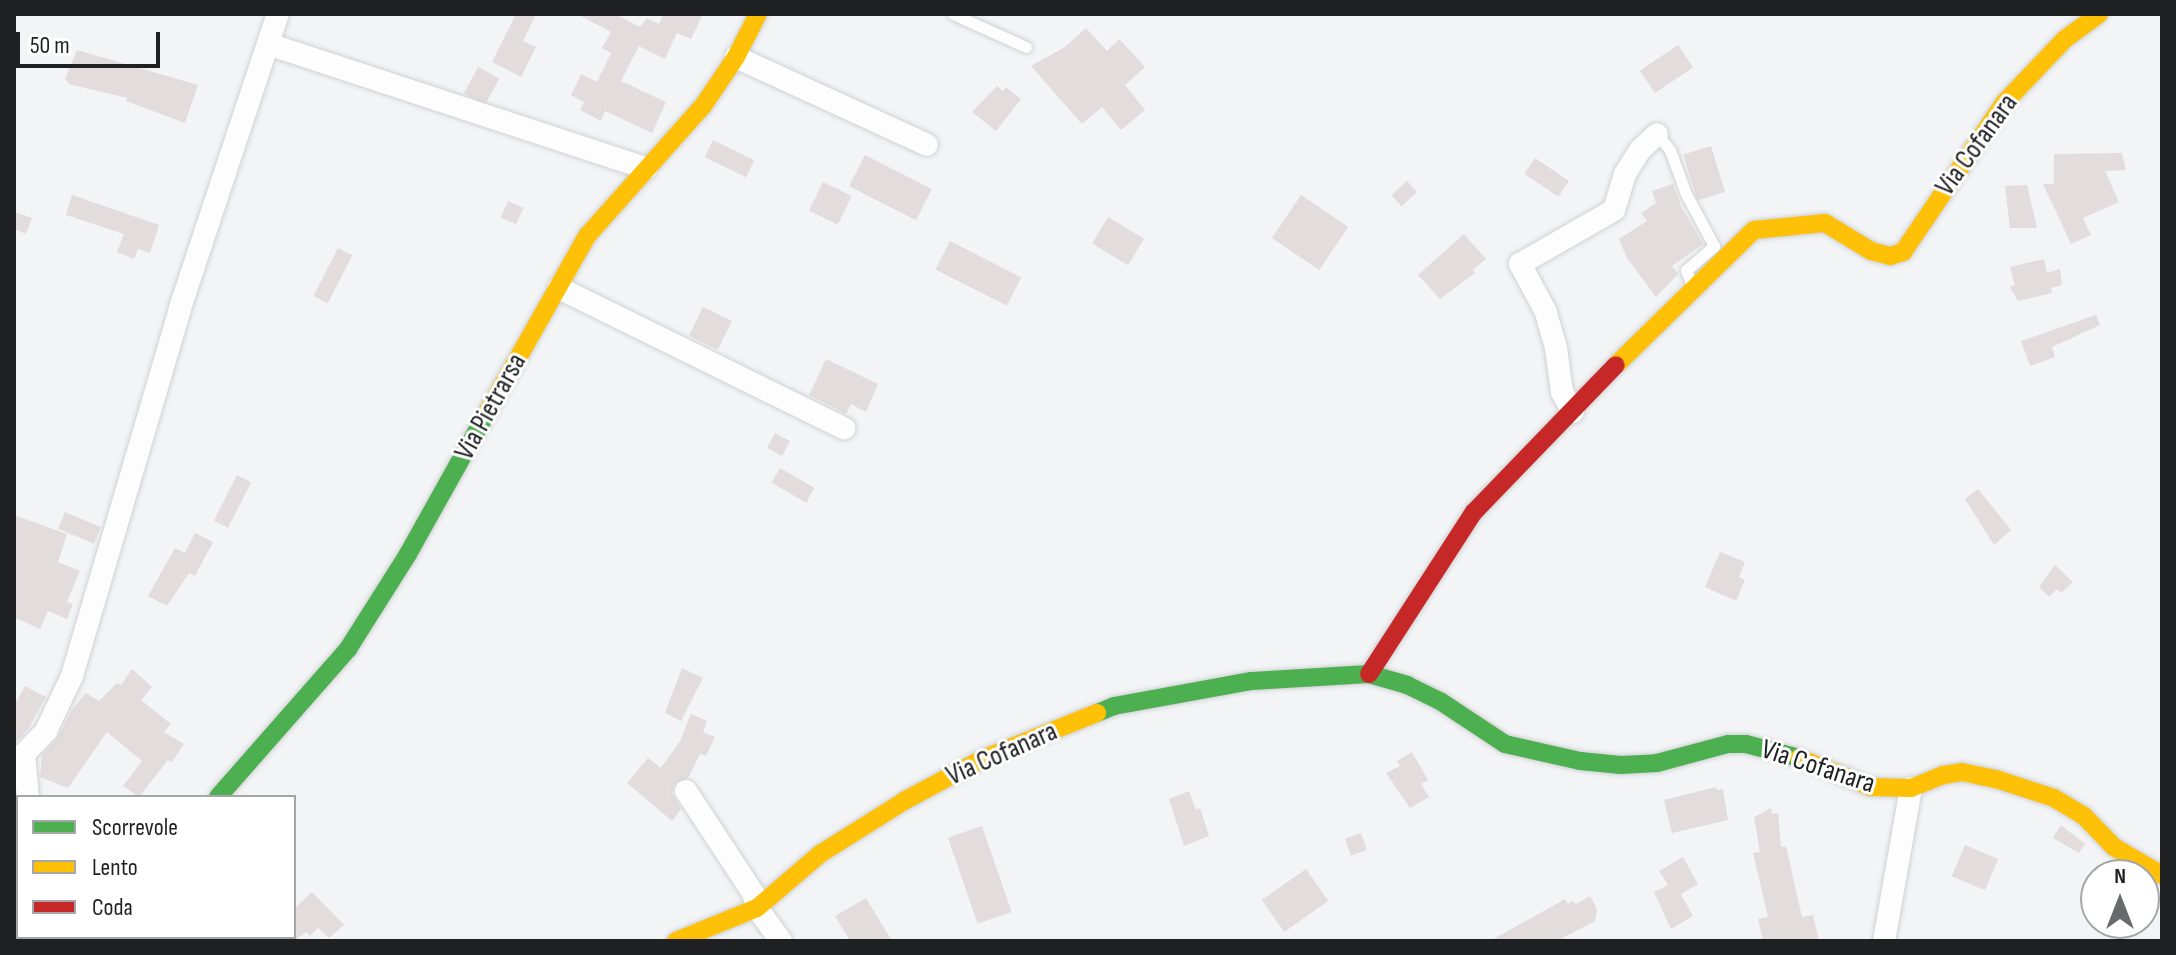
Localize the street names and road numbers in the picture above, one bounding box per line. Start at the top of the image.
street label: Via Cofanara [1929,88,2025,202]
street label: Via Pietrarsa [448,348,534,466]
street label: Via Cofanara [941,715,1063,793]
street label: Via Cofanara [1757,733,1879,801]

